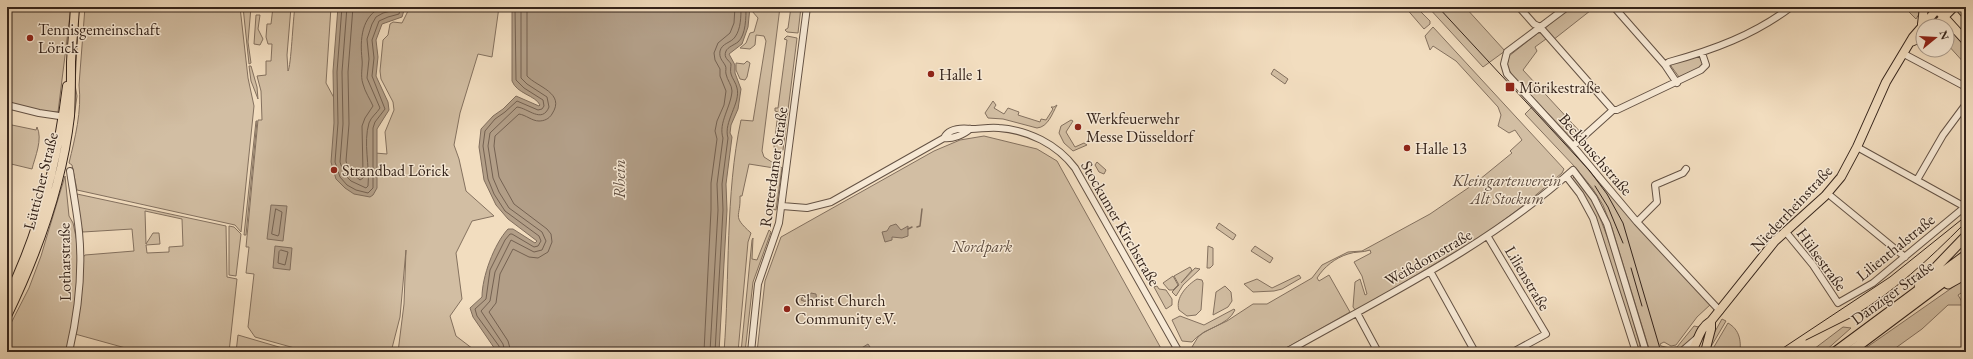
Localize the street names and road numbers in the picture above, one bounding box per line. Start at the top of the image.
street label: Rotterdamer Straße [755,106,792,229]
street label: Beckbuschstraße [1554,109,1637,200]
street label: Lütticher Straße [18,130,63,232]
street label: Stockumer Kirchstraße [1076,157,1165,290]
street label: Niederrheinstraße [1746,161,1837,256]
street label: Lilienthalstraße [1852,209,1939,286]
street label: Lotharstraße [53,223,76,301]
street label: Weißdornstraße [1381,224,1476,291]
street label: Hülsestraße [1792,224,1852,295]
street label: Lilienstraße [1500,242,1555,314]
street label: Danziger Straße [1847,255,1938,329]

